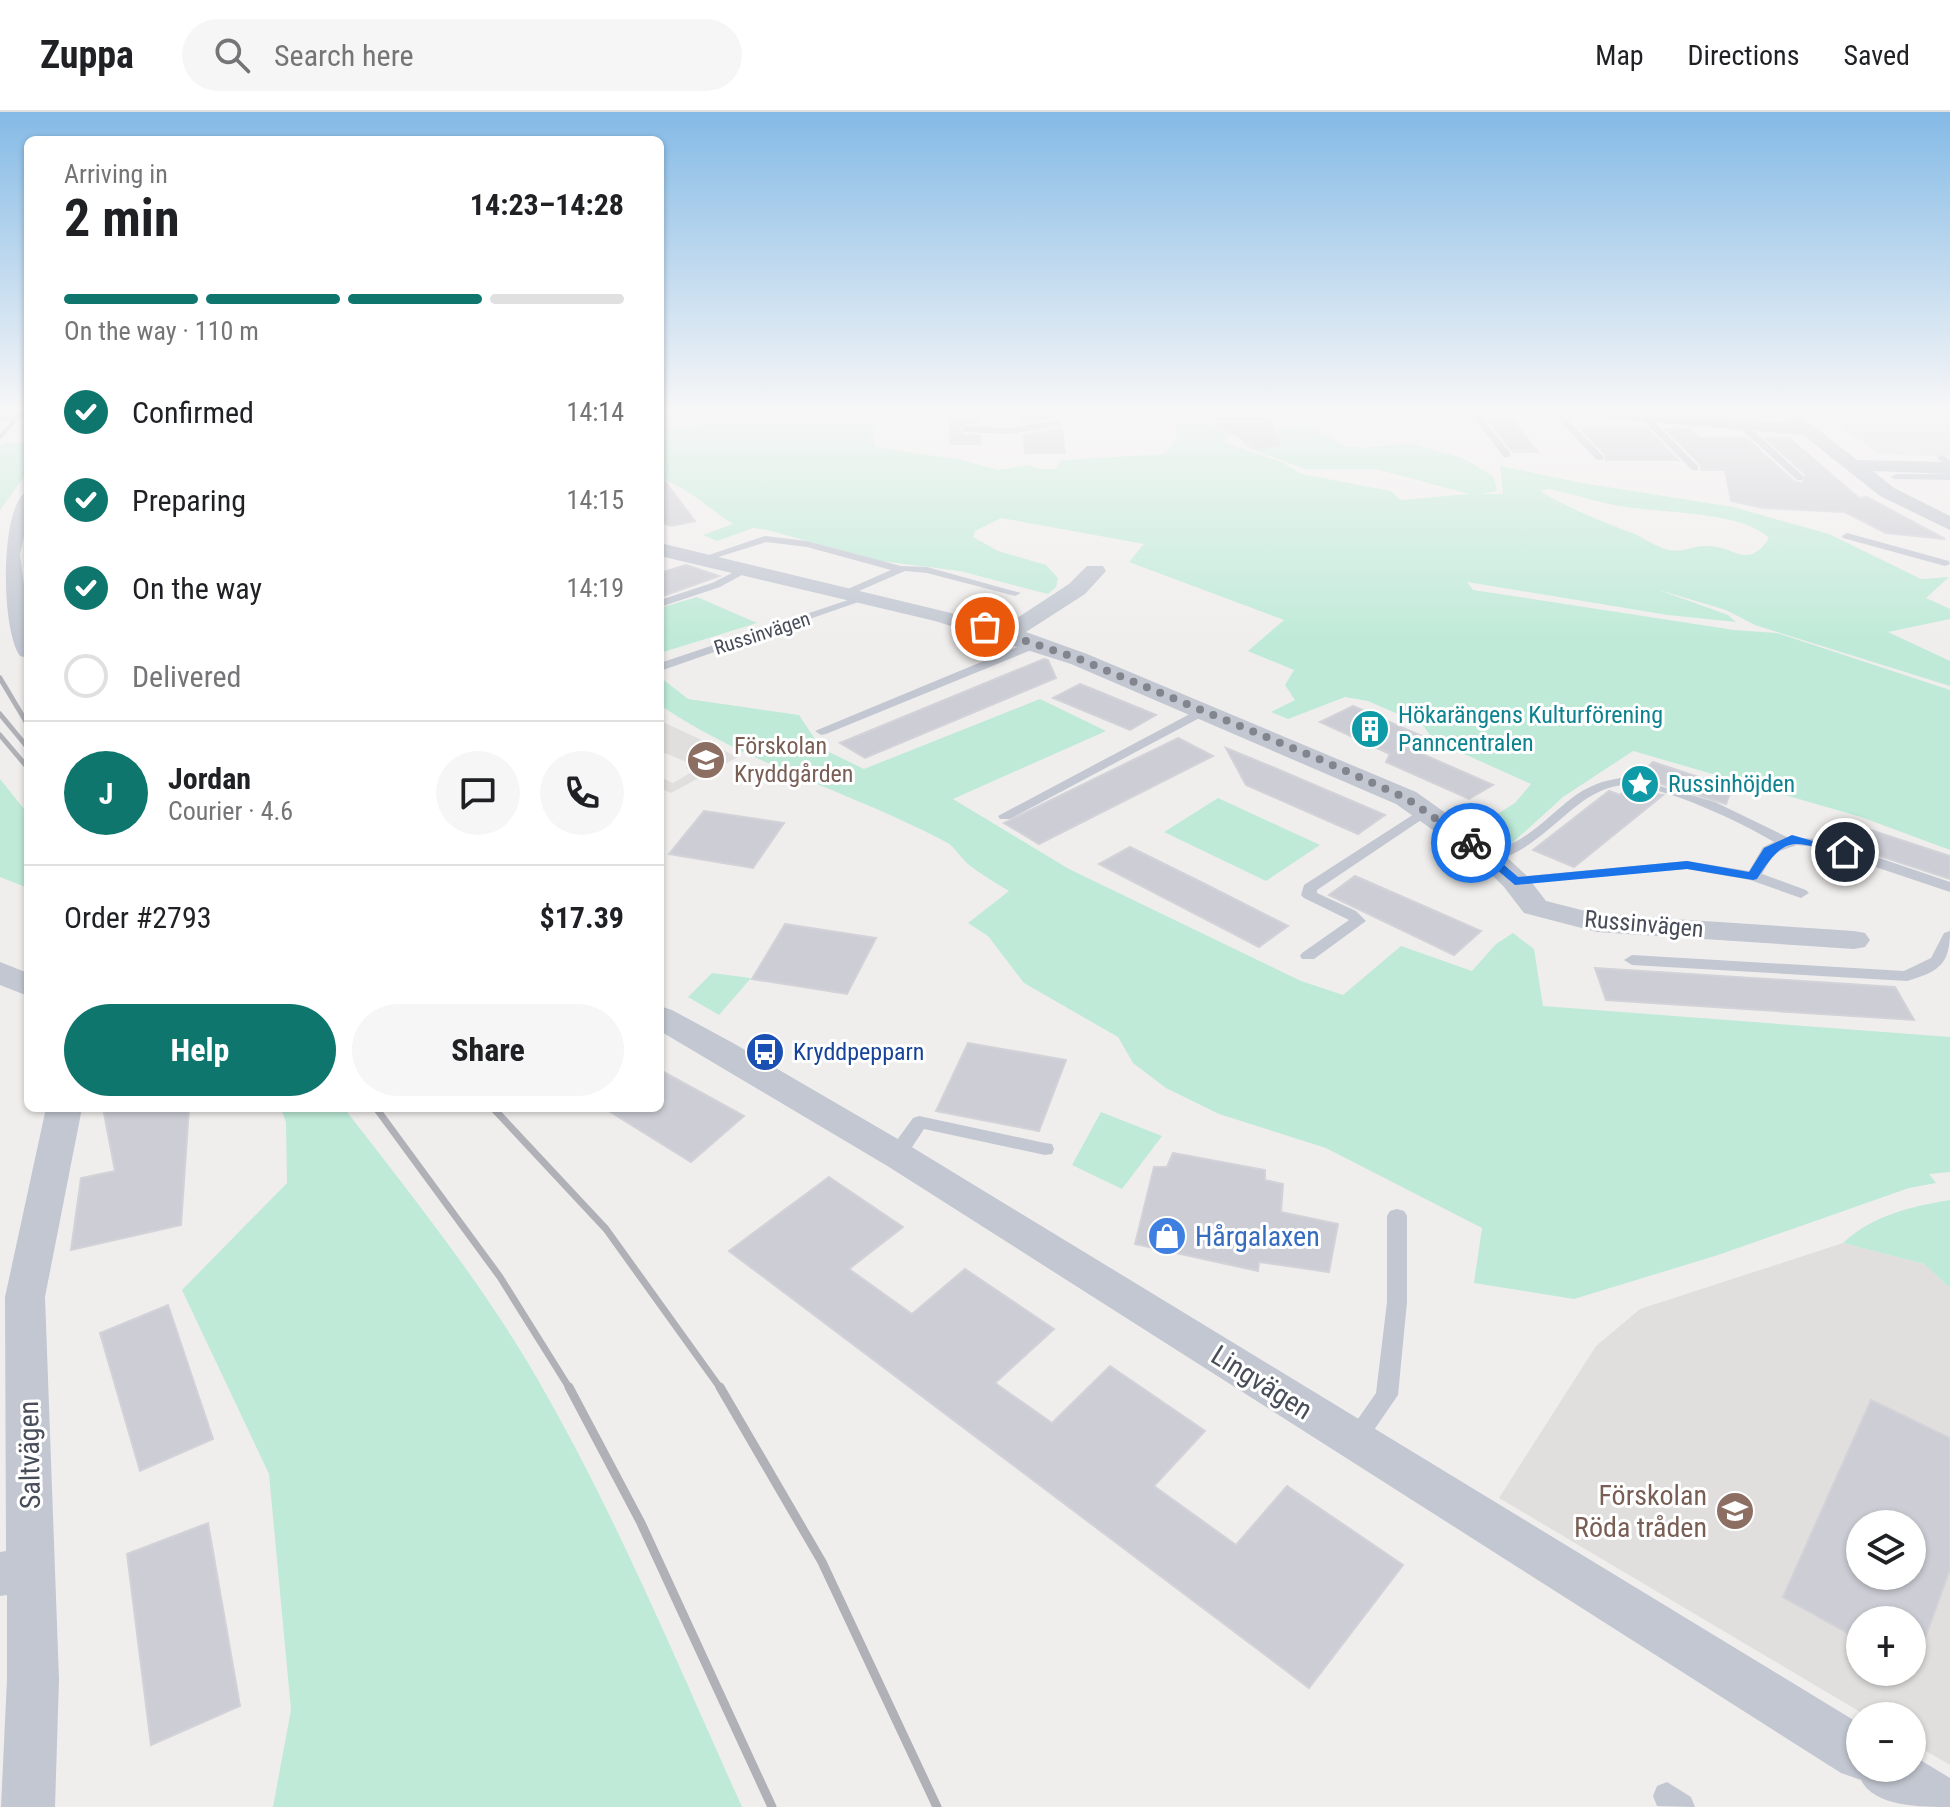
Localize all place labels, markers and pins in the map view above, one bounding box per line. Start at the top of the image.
pin [951,593,1019,661]
place label: Hökarängens Kulturförening Panncentralen [1398,701,1663,757]
building icon: Hökarängens Kulturförening Panncentralen [1349,708,1391,750]
place label: Förskolan Kryddgården [734,732,853,788]
school or university icon: Förskolan Kryddgården [685,739,727,781]
place icon: Russinhöjden [1619,763,1661,805]
place label: Russinhöjden [1668,770,1795,798]
pin [1811,818,1879,886]
bus stop icon: Kryddpepparn [744,1031,786,1073]
place label: Kryddpepparn [793,1038,924,1066]
shop icon: Hårgalaxen [1146,1215,1188,1257]
place label: Hårgalaxen [1195,1220,1320,1253]
place label: Förskolan Röda tråden [1574,1479,1707,1544]
school or university icon: Förskolan Röda tråden [1714,1490,1756,1532]

